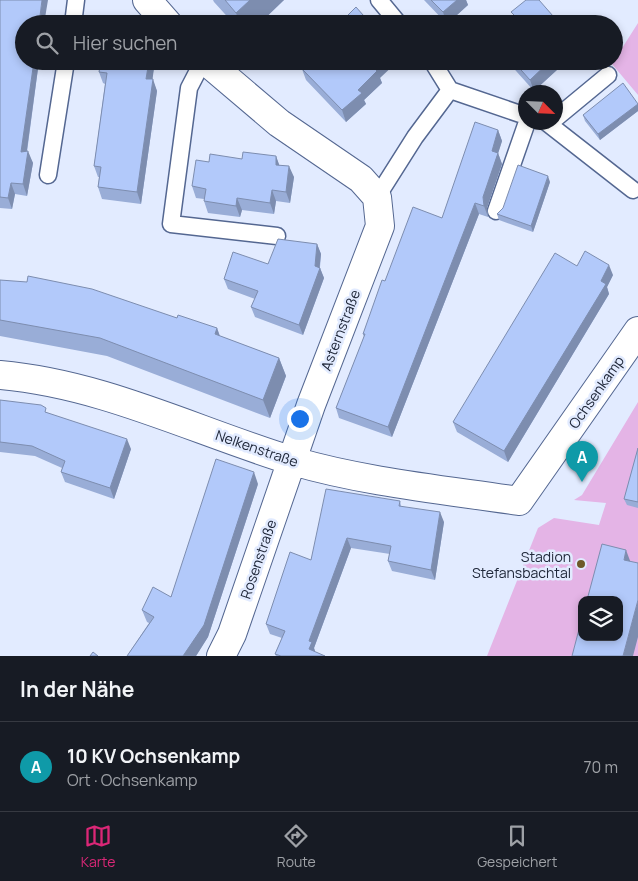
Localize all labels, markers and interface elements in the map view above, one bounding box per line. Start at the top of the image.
search box [15,15,623,70]
icon: search [33,29,61,57]
text: Hier suchen [73,30,177,56]
north arrow [518,85,563,130]
street label: Asternstraße [316,287,364,373]
street label: Ochsenkamp [564,352,628,432]
your location [287,406,313,432]
street label: Nelkenstraße [213,425,301,471]
pin: A [566,441,598,482]
street label: Rosenstraße [236,517,280,601]
place label: Stadion Stefansbachtal [472,547,571,582]
marker: Stadion Stefansbachtal [575,558,587,570]
map controls [578,596,623,641]
button: layers [578,596,623,641]
text: In der Nähe [20,675,134,703]
text: 10 KV Ochsenkamp [67,743,240,769]
text: A [31,756,41,778]
text: 70 m [583,756,618,778]
text: Ort · Ochsenkamp [67,769,198,791]
tab: Karte [81,822,115,871]
tab: Route [277,822,316,871]
tab: Gespeichert [477,822,557,871]

